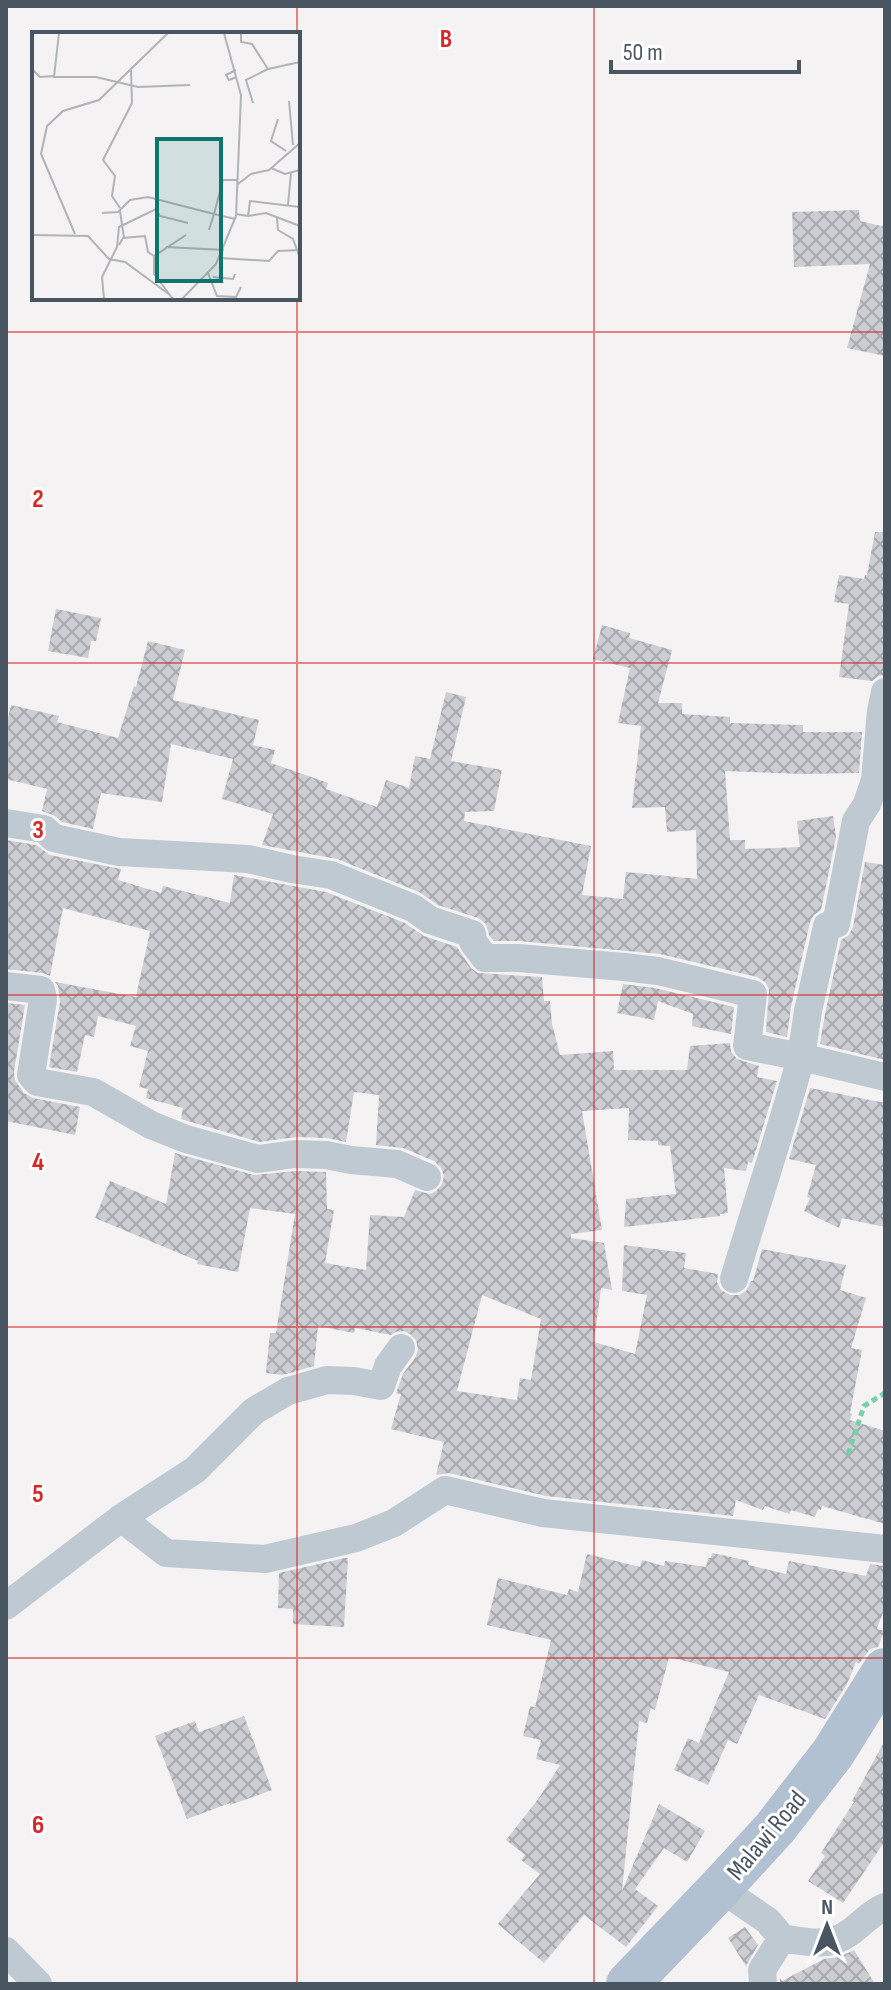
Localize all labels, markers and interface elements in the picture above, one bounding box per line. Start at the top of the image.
text: B [440,24,452,55]
scale bar [611,24,799,74]
inset map [32,32,300,300]
text: 50 m [623,38,663,67]
text: 2 [32,484,44,515]
text: 3 [32,815,44,846]
text: 4 [32,1147,44,1178]
text: 5 [32,1479,44,1510]
street label: Malawi Road [721,1785,813,1887]
text: 6 [32,1810,44,1841]
north arrow [787,1886,867,1966]
text: N [821,1894,833,1921]

